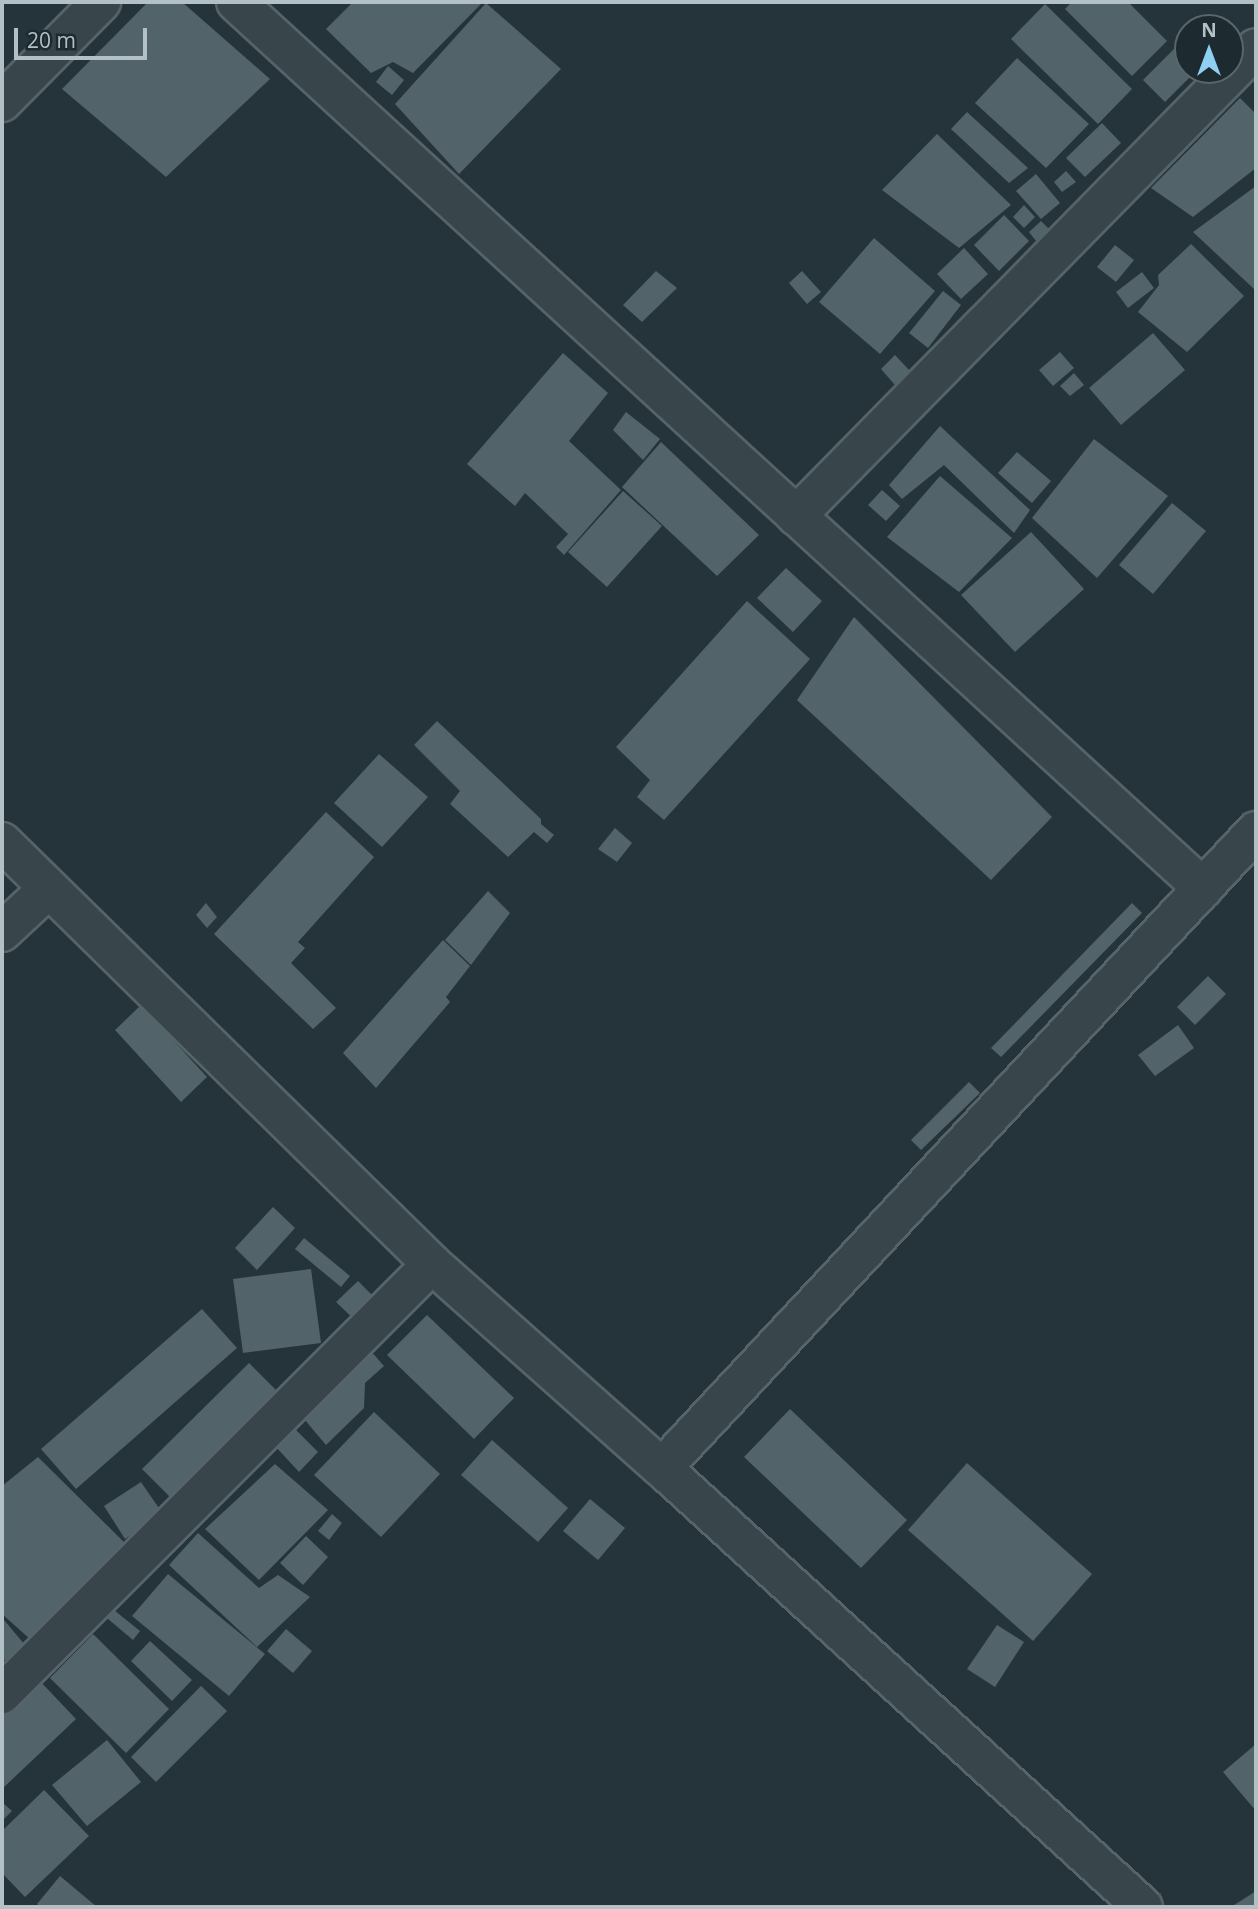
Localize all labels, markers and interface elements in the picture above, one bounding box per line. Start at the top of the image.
scale bar [18,14,150,58]
north arrow [1174,14,1244,84]
text: N [1201,17,1217,43]
text: 20 m [27,26,76,54]

